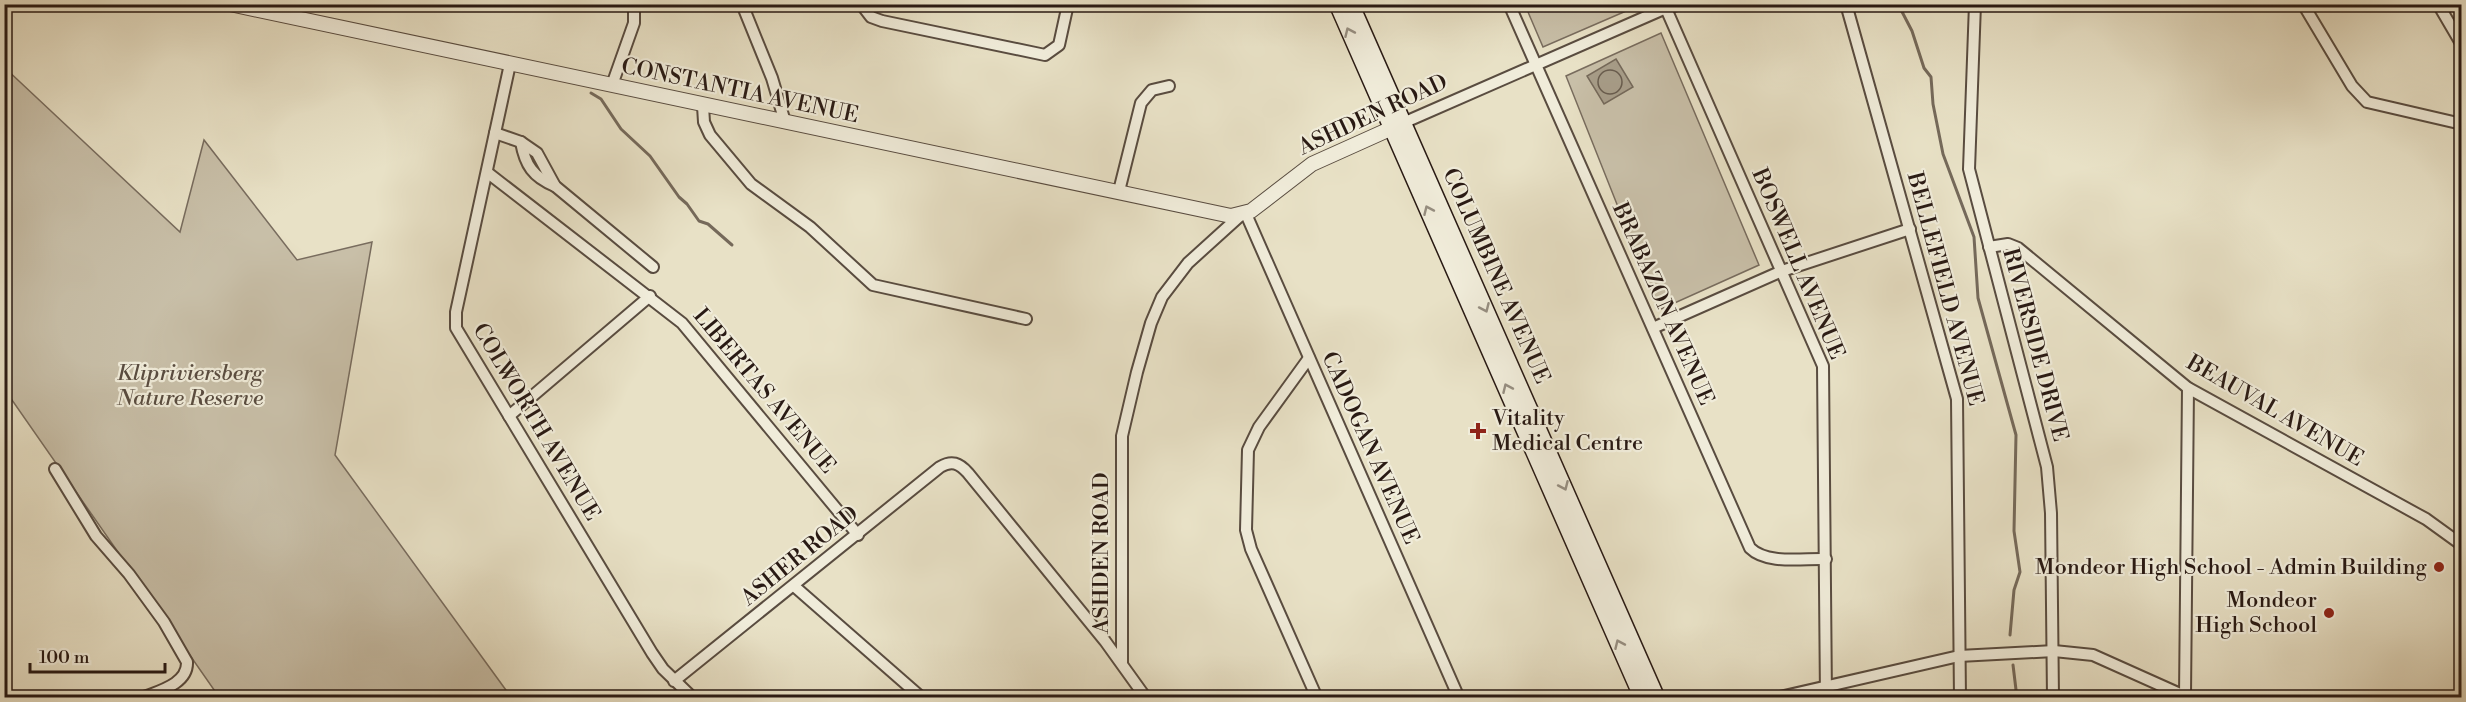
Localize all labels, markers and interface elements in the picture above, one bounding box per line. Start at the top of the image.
one-way arrow [1344,27,1356,38]
street label: CONSTANTIA AVENUE [619,53,861,129]
street label: ASHDEN ROAD [1293,69,1452,162]
street label: COLUMBINE AVENUE [1436,164,1556,388]
street label: BOSWELL AVENUE [1745,164,1850,363]
street label: BELLEFIELD AVENUE [1901,168,1989,409]
street label: BRABAZON AVENUE [1606,198,1720,409]
one-way arrow [1423,205,1435,216]
street label: RIVERSIDE DRIVE [1996,245,2074,445]
one-way arrow [1478,301,1490,312]
street label: LIBERTAS AVENUE [687,303,841,479]
street label: COLWORTH AVENUE [466,318,606,526]
street label: CADOGAN AVENUE [1315,348,1425,548]
street label: BEAUVAL AVENUE [2181,349,2368,473]
park label: Klipriviersberg Nature Reserve [116,360,265,412]
one-way arrow [1502,384,1514,395]
place label: Vitality Medical Centre [1491,405,1643,457]
marker: Vitality Medical Centre [1469,422,1487,440]
street label: ASHDEN ROAD [1088,472,1115,635]
one-way arrow [1556,480,1568,491]
street label: ASHER ROAD [735,500,864,612]
place label: Mondeor High School - Admin Building [2035,554,2428,581]
marker: Mondeor High School - Admin Building [2432,560,2446,574]
place label: Mondeor High School [2195,587,2317,639]
marker: Mondeor High School [2322,606,2336,620]
scale bar [30,636,165,674]
one-way arrow [1614,639,1626,650]
text: 100 m [39,646,90,669]

